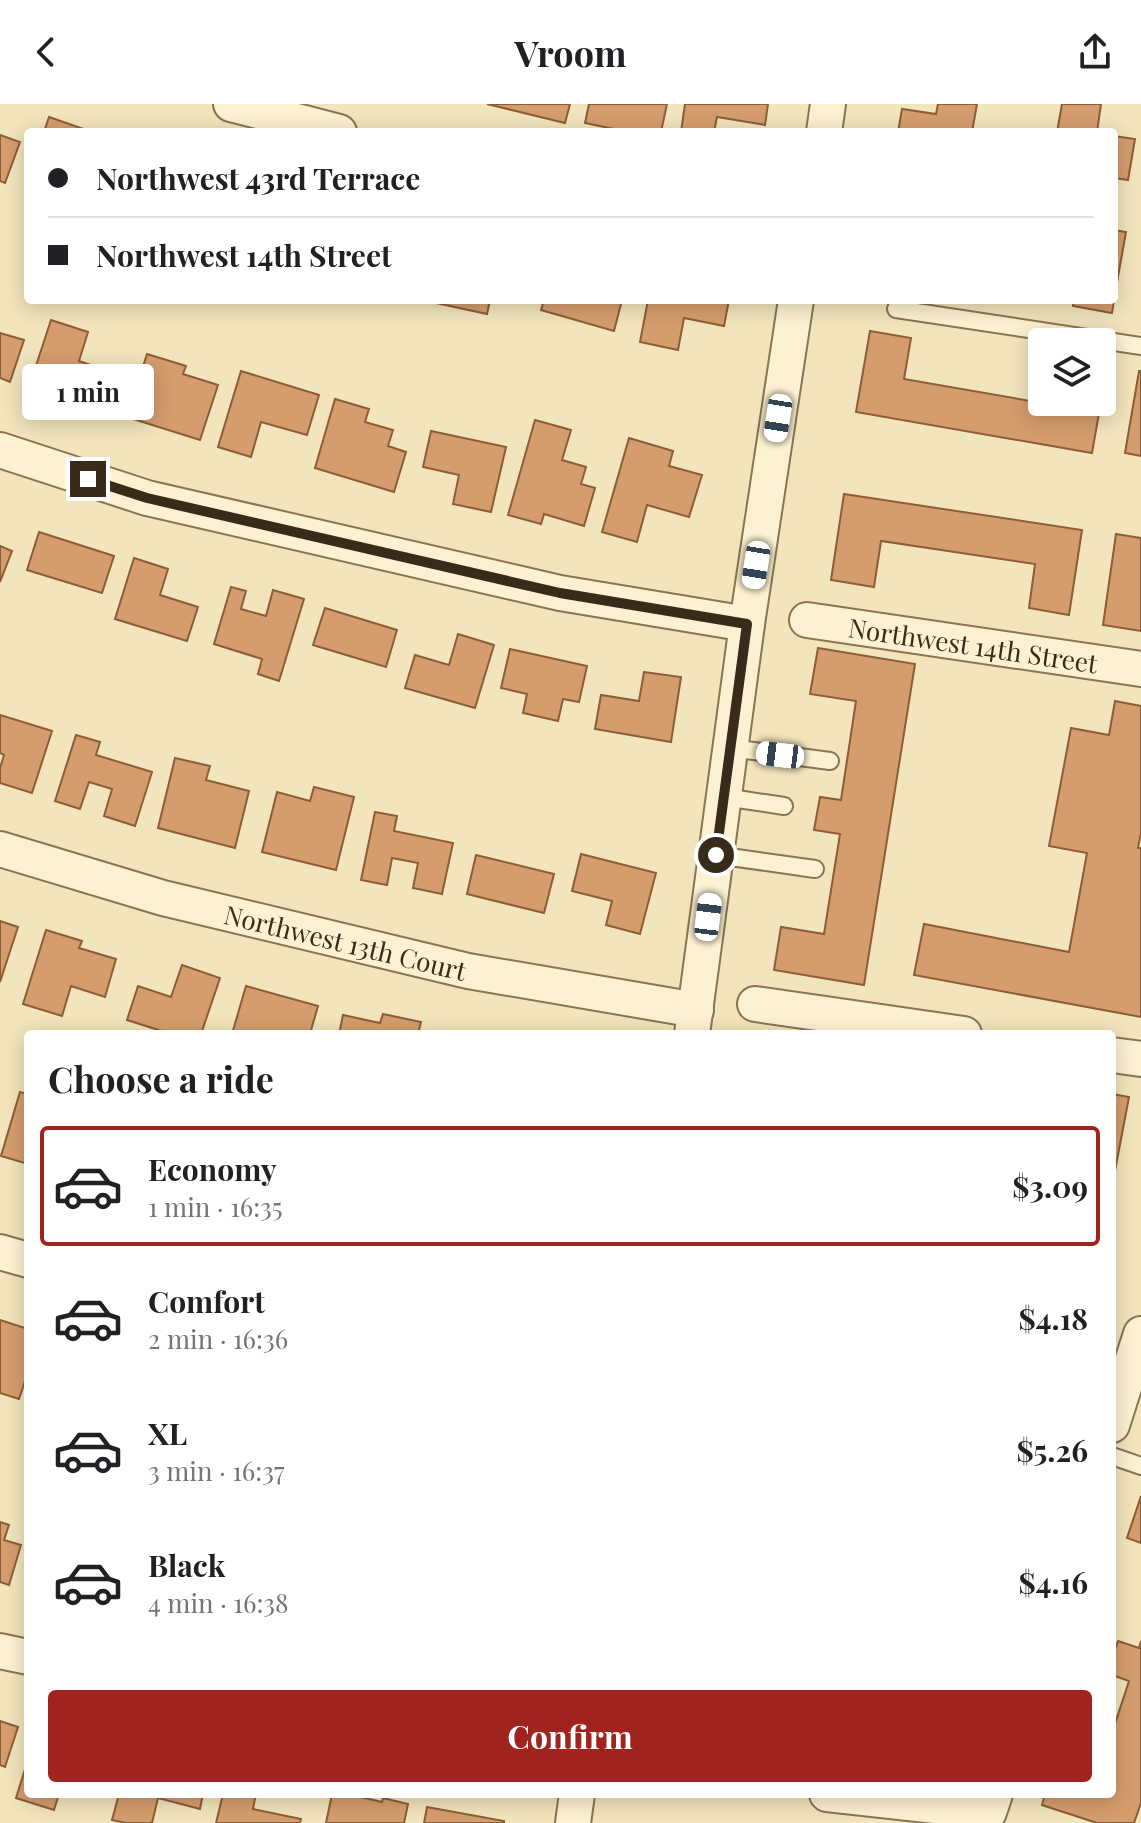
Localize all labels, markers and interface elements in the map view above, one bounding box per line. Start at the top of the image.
text: Vroom [514,28,627,76]
icon: back [24,30,68,74]
icon: share [1073,30,1117,74]
text: Northwest 43rd Terrace [96,158,420,198]
text: Northwest 14th Street [96,235,392,275]
map controls [1028,328,1116,416]
button: layers [1028,328,1116,416]
callout: 1 min [22,363,154,419]
text: 1 min [56,374,120,409]
car [762,392,794,444]
route end [70,461,106,497]
car [740,539,772,591]
street label: Northwest 14th Street [846,609,1101,680]
car [755,740,805,770]
route start [698,837,734,873]
car [693,892,723,942]
street label: Northwest 13th Court [221,896,471,988]
text: Choose a ride [48,1054,274,1102]
text: Economy [148,1149,277,1189]
icon: car [52,1150,124,1222]
text: $3.09 [1012,1166,1088,1206]
text: 1 min · 16:35 [148,1189,283,1224]
text: Comfort [148,1281,265,1321]
icon: car [52,1282,124,1354]
text: $4.18 [1019,1298,1088,1338]
text: 2 min · 16:36 [148,1321,288,1356]
text: XL [148,1413,187,1453]
icon: car [52,1414,124,1486]
text: $5.26 [1016,1430,1088,1470]
text: 3 min · 16:37 [148,1453,285,1488]
text: Black [148,1545,225,1585]
icon: car [52,1546,124,1618]
text: $4.16 [1019,1562,1088,1602]
text: 4 min · 16:38 [148,1585,289,1620]
button: Confirm [48,1690,1092,1782]

